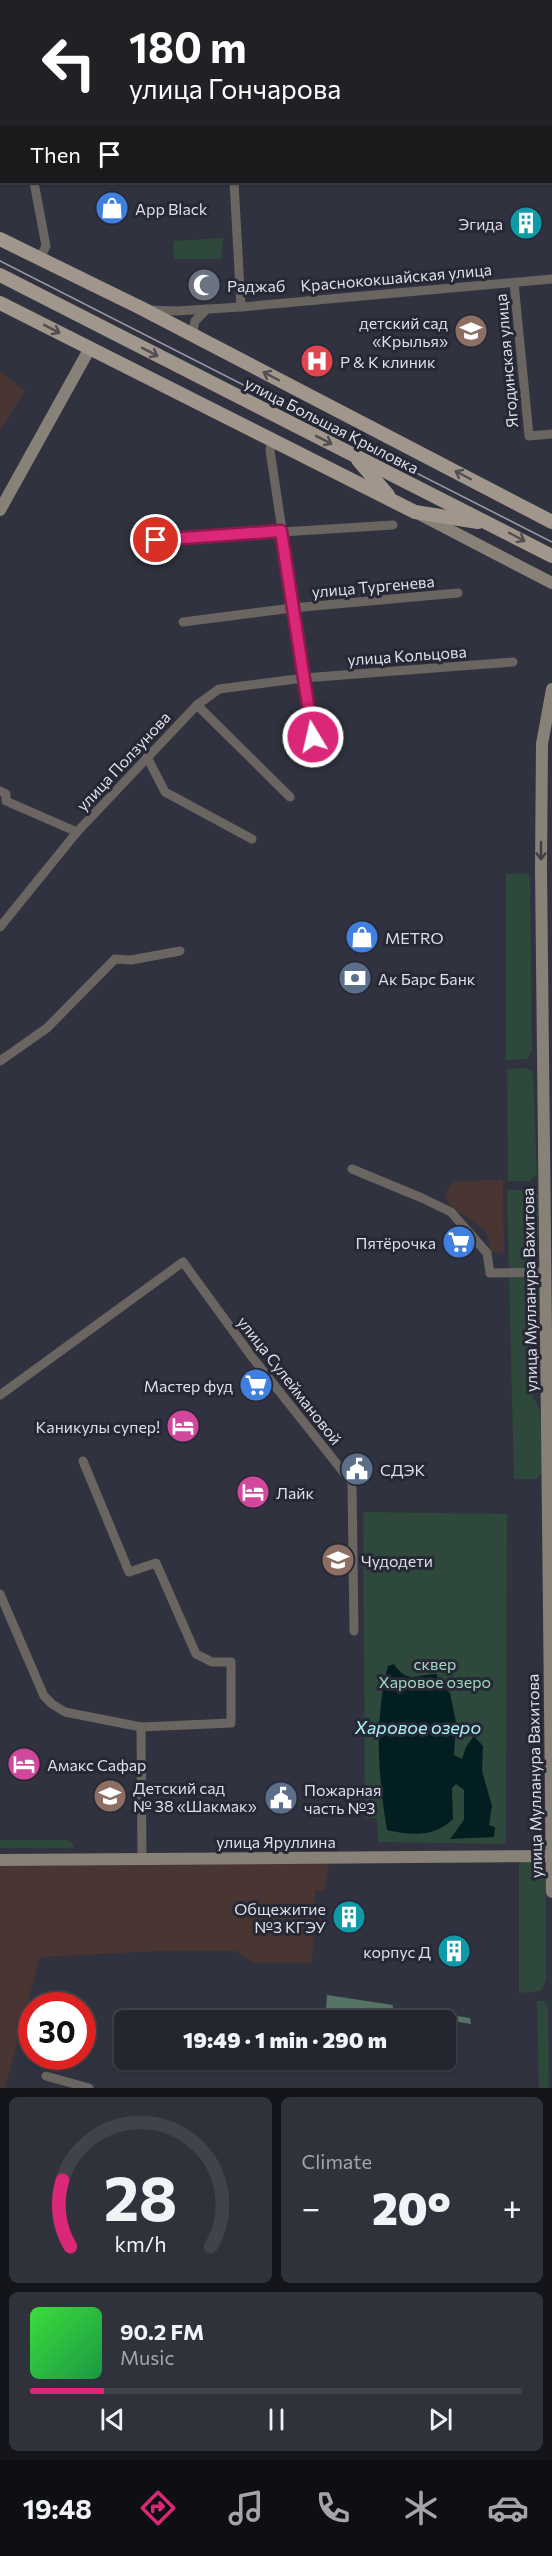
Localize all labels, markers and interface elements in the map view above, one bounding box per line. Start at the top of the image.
text: 180 m [129,20,247,72]
icon: left [30,24,108,102]
text: улица Гончарова [129,72,341,105]
icon: arrive [93,138,126,171]
text: Then [30,141,81,168]
shop icon: App Black [94,190,130,226]
place label: App Black [135,199,208,218]
building icon: Эгида [508,205,544,241]
place label: Эгида [458,214,503,233]
street label: Краснококшайская улица [300,259,492,295]
mosque icon: Раджаб [186,267,222,303]
place label: Раджаб [227,276,285,295]
street label: Ягодинская улица [491,293,521,429]
place label: детский сад «Крылья» [359,313,449,350]
school or university icon: детский сад «Крылья» [453,313,489,349]
one-way arrow [43,324,61,335]
hospital icon: Р & К клиник [299,343,335,379]
one-way arrow [140,346,158,358]
place label: Р & К клиник [340,352,436,371]
one-way arrow [263,369,281,381]
street label: улица Большая Крыловка [242,373,422,477]
one-way arrow [314,435,332,446]
one-way arrow [454,469,472,481]
pin [130,514,181,565]
icon: arrive [139,523,172,556]
one-way arrow [507,532,525,543]
street label: улица Тургенева [311,571,435,601]
street label: улица Кольцова [347,641,467,669]
position arrow [281,705,345,769]
street label: улица Ползунова [72,707,174,815]
one-way arrow [535,841,547,861]
shop icon: METRO [344,919,380,955]
place label: METRO [385,928,444,947]
bank icon: Ак Барс Банк [337,960,373,996]
place label: Ак Барс Банк [378,969,476,988]
street label: улица Мулланура Вахитова [518,1188,540,1392]
supermarket icon: Пятёрочка [441,1224,477,1260]
place label: Пятёрочка [356,1233,436,1252]
street label: улица Сулеймановой [234,1312,346,1448]
supermarket icon: Мастер фуд [238,1367,274,1403]
place label: Мастер фуд [144,1376,234,1395]
hotel icon: Каникулы супер! [165,1408,201,1444]
place label: Каникулы супер! [36,1417,160,1436]
public building icon: СДЭК [339,1451,375,1487]
place label: СДЭК [380,1460,425,1479]
hotel icon: Лайк [235,1474,271,1510]
place label: Лайк [276,1483,315,1502]
school or university icon: Чудодети [320,1542,356,1578]
place label: Чудодети [361,1551,433,1570]
park label: сквер Харовое озеро [379,1654,491,1691]
street label: улица Мулланура Вахитова [523,1674,545,1878]
water label: Харовое озеро [354,1716,481,1738]
hotel icon: Амакс Сафар [6,1746,42,1782]
place label: Амакс Сафар [47,1755,146,1774]
school or university icon: Детский сад № 38 «Шакмак» [92,1778,128,1814]
place label: Детский сад № 38 «Шакмак» [133,1778,257,1815]
public building icon: Пожарная часть №3 [263,1780,299,1816]
place label: Пожарная часть №3 [304,1780,381,1817]
street label: улица Яруллина [216,1832,336,1851]
place label: Общежитие №3 КГЭУ [234,1899,326,1936]
building icon: Общежитие №3 КГЭУ [331,1899,367,1935]
building icon: корпус Д [436,1933,472,1969]
place label: корпус Д [363,1942,431,1961]
speed limit sign: 30 [18,1992,96,2070]
text: 19:49 · 1 min · 290 m [183,2026,387,2053]
text: Climate [302,2149,372,2173]
text: 28 [103,2158,177,2234]
text: 20° [372,2179,451,2234]
text: − [302,2186,320,2227]
text: + [503,2186,522,2227]
text: km/h [114,2230,166,2256]
text: 90.2 FM [120,2318,204,2345]
text: Music [120,2345,174,2369]
icon: previous [96,2403,129,2436]
icon: pause [260,2403,293,2436]
icon: next [424,2403,457,2436]
icon: directions [137,2487,179,2529]
icon: music [225,2487,267,2529]
icon: phone [312,2487,354,2529]
icon: climate [400,2487,442,2529]
icon: car [487,2487,529,2529]
text: 19:48 [23,2492,92,2525]

